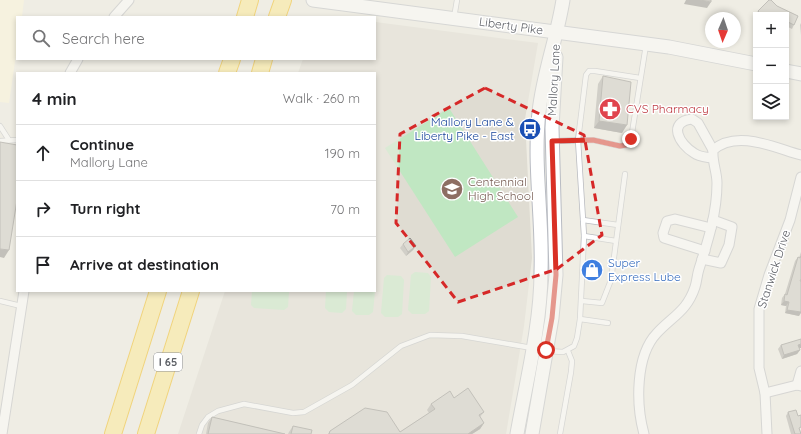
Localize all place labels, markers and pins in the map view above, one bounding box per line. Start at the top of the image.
pharmacy icon: CVS Pharmacy [597,96,623,122]
place label: CVS Pharmacy [626,101,709,116]
place label: Mallory Lane & Liberty Pike - East [415,114,514,143]
bus stop icon: Mallory Lane & Liberty Pike - East [517,116,543,142]
place label: Centennial High School [468,174,534,203]
school or university icon: Centennial High School [439,176,465,202]
place label: Super Express Lube [608,255,681,284]
shop icon: Super Express Lube [579,257,605,283]

